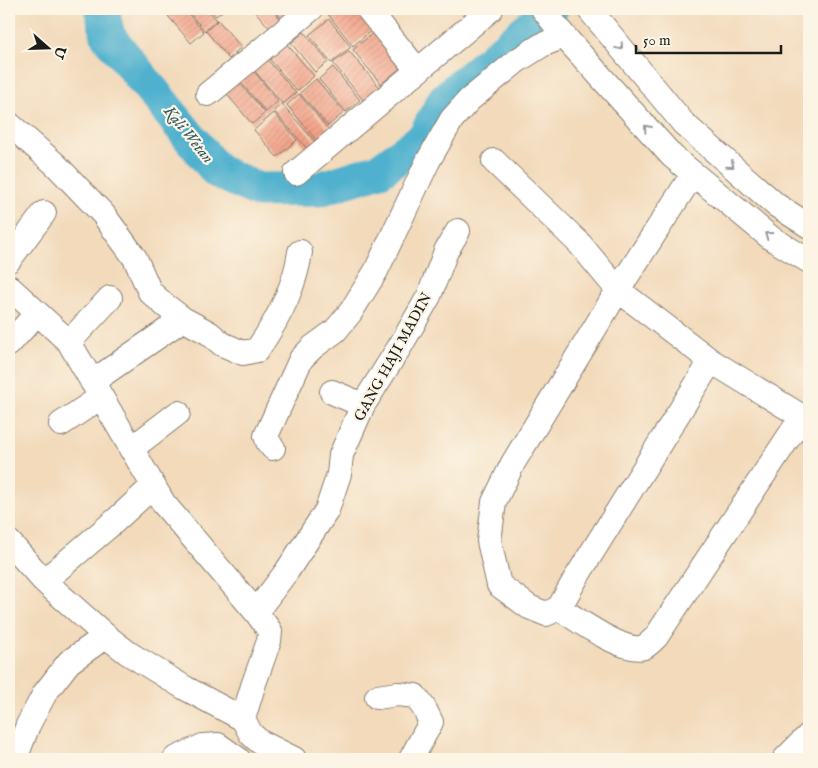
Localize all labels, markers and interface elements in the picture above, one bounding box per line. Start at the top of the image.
north arrow [22,22,72,72]
scale bar [636,22,780,54]
text: 50 m [643,31,671,50]
one-way arrow [614,41,623,50]
text: U [48,43,70,62]
water label: Kali Wetan [158,101,217,168]
one-way arrow [644,124,653,133]
one-way arrow [725,159,734,168]
one-way arrow [765,233,774,241]
street label: GANG HAJI MADIN [350,289,436,425]

